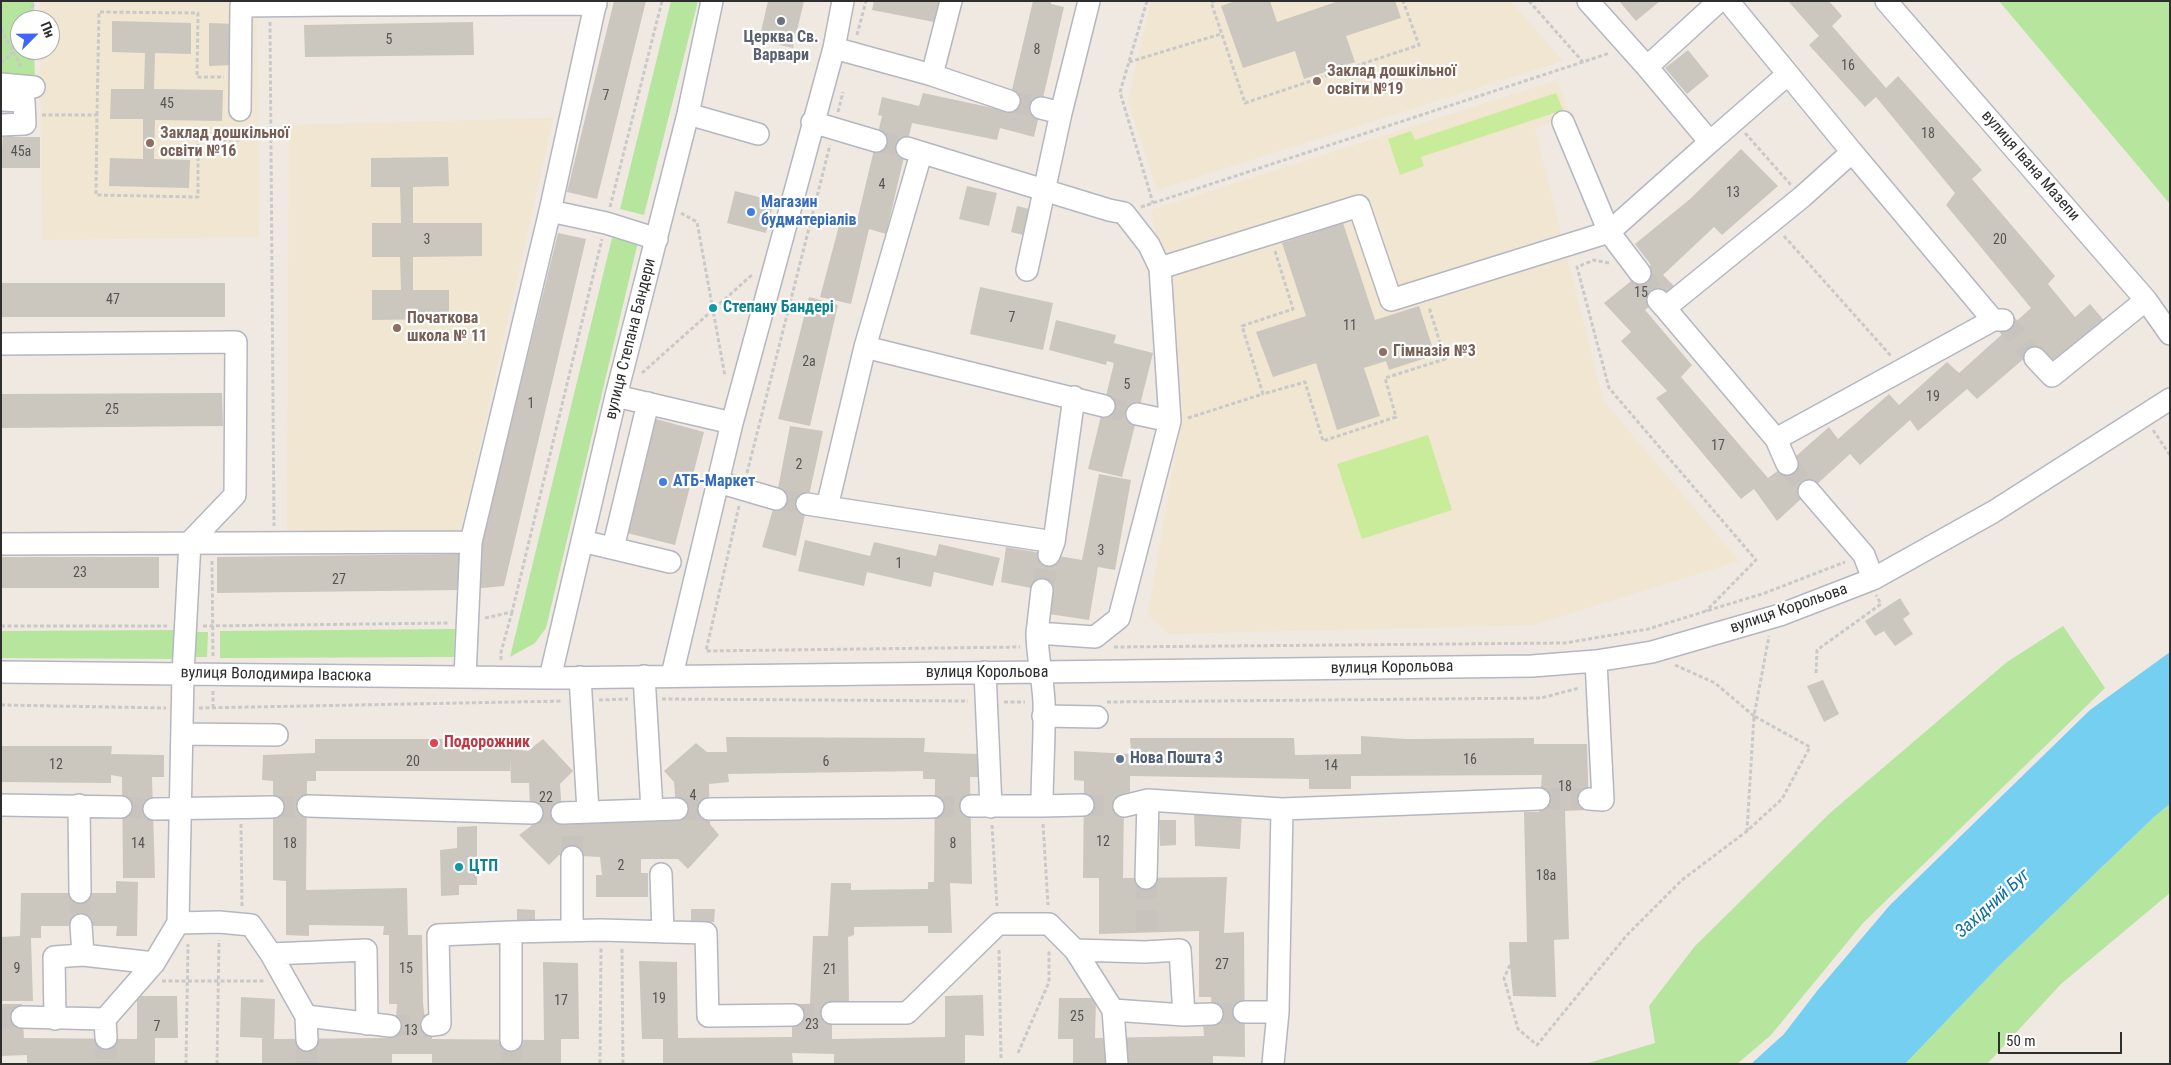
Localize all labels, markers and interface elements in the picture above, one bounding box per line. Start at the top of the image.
north arrow [10,10,60,60]
marker: Церква Св. Варвари [775,15,787,27]
text: Пн [37,19,58,40]
place label: Церква Св. Варвари [743,28,819,66]
house number: 5 [386,32,392,48]
house number: 8 [1034,42,1040,58]
house number: 16 [1841,58,1855,74]
place label: Заклад дошкільної освіти №19 [1327,62,1456,100]
marker: Заклад дошкільної освіти №19 [1311,75,1323,87]
house number: 7 [603,88,609,104]
house number: 45 [160,96,174,112]
street label: вулиця Івана Мазепи [1977,107,2083,225]
place label: Заклад дошкільної освіти №16 [160,124,289,162]
house number: 18 [1921,126,1935,142]
marker: Заклад дошкільної освіти №16 [144,137,156,149]
house number: 45а [11,144,31,160]
house number: 4 [879,177,885,193]
house number: 13 [1726,185,1740,201]
place label: Магазин будматеріалів [761,193,857,231]
marker: Магазин будматеріалів [745,206,757,218]
house number: 3 [424,232,430,248]
house number: 20 [1993,232,2007,248]
street label: вулиця Степана Бандери [602,257,660,421]
house number: 15 [1634,285,1648,301]
house number: 47 [106,292,120,308]
place label: Степану Бандері [723,298,834,318]
marker: Степану Бандері [707,302,719,314]
place label: Початкова школа № 11 [407,309,487,347]
house number: 7 [1009,310,1015,326]
house number: 11 [1343,318,1357,334]
marker: Початкова школа № 11 [391,322,403,334]
place label: Гімназія №3 [1393,342,1476,362]
marker: Гімназія №3 [1377,346,1389,358]
house number: 2а [802,354,816,370]
house number: 5 [1124,377,1130,393]
house number: 19 [1926,389,1940,405]
house number: 1 [528,396,534,412]
house number: 25 [105,402,119,418]
house number: 17 [1711,438,1725,454]
house number: 2 [796,457,802,473]
place label: АТБ-Маркет [673,472,755,492]
marker: АТБ-Маркет [657,476,669,488]
house number: 3 [1098,543,1104,559]
house number: 1 [896,556,902,572]
house number: 23 [73,565,87,581]
house number: 27 [332,572,346,588]
street label: вулиця Корольова [1728,580,1850,638]
street label: вулиця Корольова [1331,657,1453,679]
street label: вулиця Корольова [926,663,1048,683]
street label: вулиця Володимира Івасюка [180,664,372,686]
place label: Подорожник [444,733,530,753]
marker: Подорожник [428,737,440,749]
place label: Нова Пошта 3 [1130,749,1223,769]
house number: 16 [1463,752,1477,768]
marker: Нова Пошта 3 [1114,753,1126,765]
house number: 20 [406,754,420,770]
house number: 6 [823,754,829,770]
house number: 12 [49,757,63,773]
house number: 14 [1324,758,1338,774]
house number: 18 [1558,779,1572,795]
house number: 4 [690,788,696,804]
house number: 22 [539,790,553,806]
house number: 12 [1096,834,1110,850]
house number: 14 [131,836,145,852]
house number: 18 [283,836,297,852]
house number: 8 [950,836,956,852]
place label: ЦТП [469,857,498,877]
house number: 2 [618,858,624,874]
marker: ЦТП [453,861,465,873]
water label: Західний Буг [1951,865,2035,943]
house number: 18а [1536,868,1556,884]
house number: 27 [1215,957,1229,973]
house number: 9 [14,961,20,977]
house number: 15 [399,961,413,977]
house number: 21 [823,962,837,978]
house number: 19 [652,991,666,1007]
house number: 17 [554,993,568,1009]
house number: 25 [1070,1009,1084,1025]
house number: 23 [805,1017,819,1033]
house number: 7 [154,1019,160,1035]
scale bar [2001,1022,2125,1054]
house number: 13 [404,1023,418,1039]
text: 50 m [2006,1032,2036,1050]

